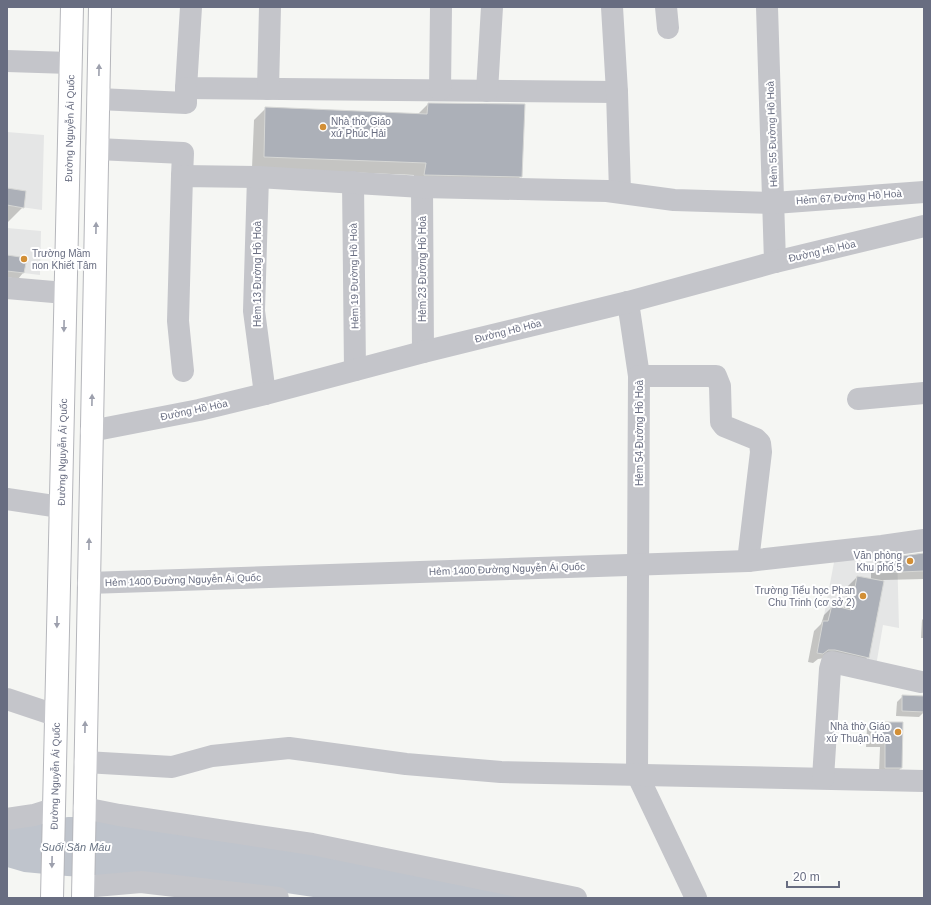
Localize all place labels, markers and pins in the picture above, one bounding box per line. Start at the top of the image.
place label: Nhà thờ Giáo xứ Phúc Hải [331,116,391,139]
marker: Nhà thờ Giáo xứ Phúc Hải [318,122,328,132]
place label: Trường Mầm non Khiết Tâm [32,248,97,271]
marker: Trường Mầm non Khiết Tâm [19,254,29,264]
place label: Văn phòng Khu phố 5 [854,550,902,573]
marker: Văn phòng Khu phố 5 [905,556,915,566]
place label: Trường Tiểu học Phan Chu Trinh (cơ sở 2) [755,585,855,608]
marker: Trường Tiểu học Phan Chu Trinh (cơ sở 2) [858,591,868,601]
place label: Nhà thờ Giáo xứ Thuận Hòa [826,721,890,744]
marker: Nhà thờ Giáo xứ Thuận Hòa [893,727,903,737]

